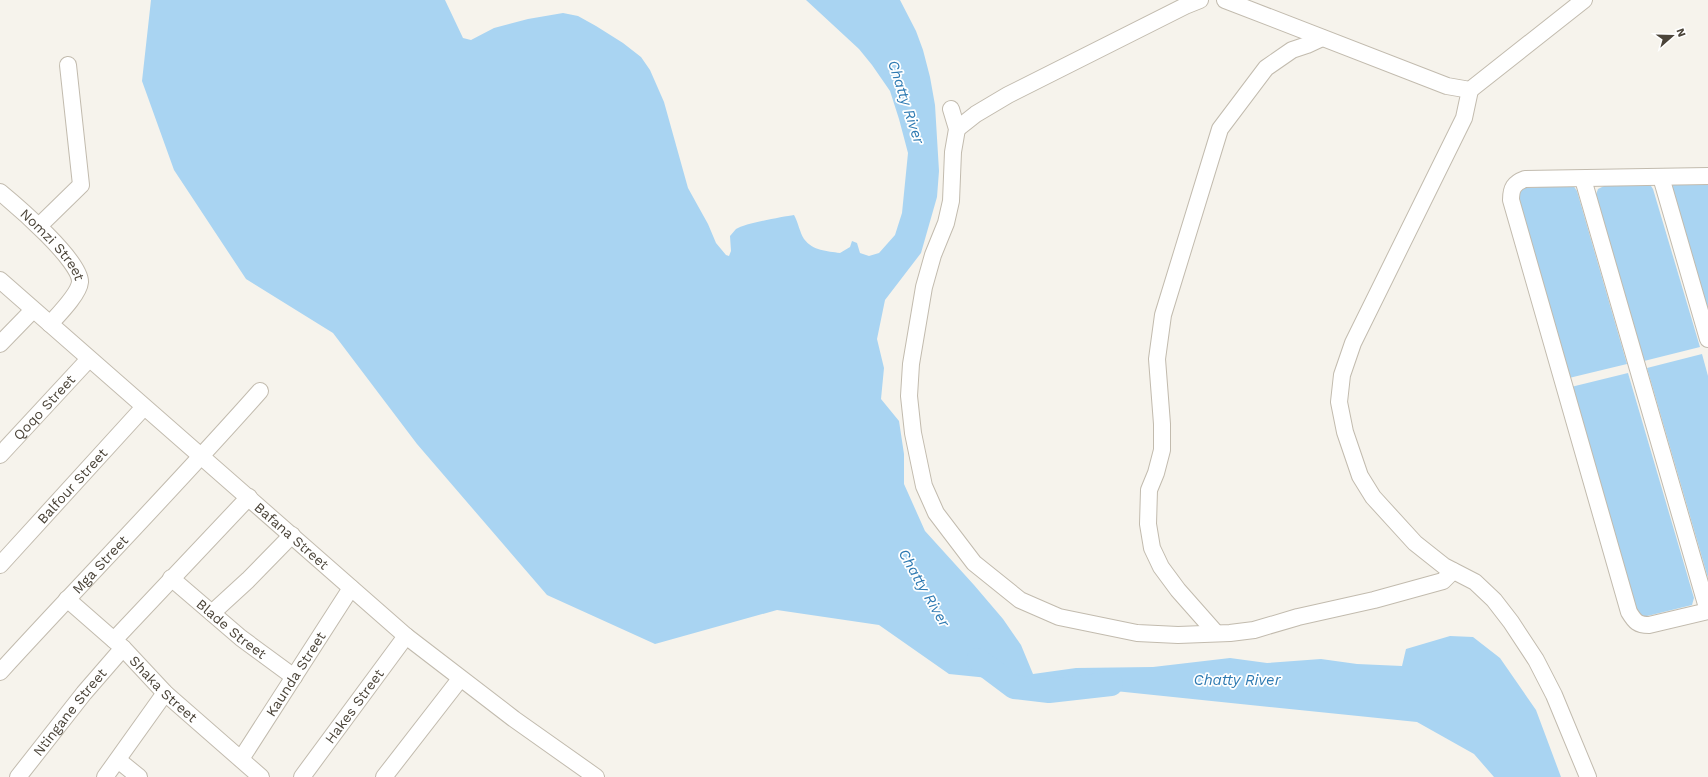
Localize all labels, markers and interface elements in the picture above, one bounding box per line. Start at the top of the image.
north arrow [1652,16,1692,56]
text: N [1673,27,1688,39]
water label: Chatty River [884,58,928,147]
street label: Nomzi Street [17,205,88,282]
street label: Qoqo Street [10,371,78,443]
street label: Balfour Street [34,445,110,527]
street label: Bafana Street [251,499,332,573]
street label: Mga Street [69,532,131,597]
water label: Chatty River [894,546,954,631]
street label: Blade Street [193,596,270,662]
street label: Kaunda Street [263,629,329,719]
street label: Shaka Street [126,652,200,725]
street label: Ntingane Street [30,665,110,759]
street label: Hakes Street [322,666,387,746]
water label: Chatty River [1194,671,1282,689]

